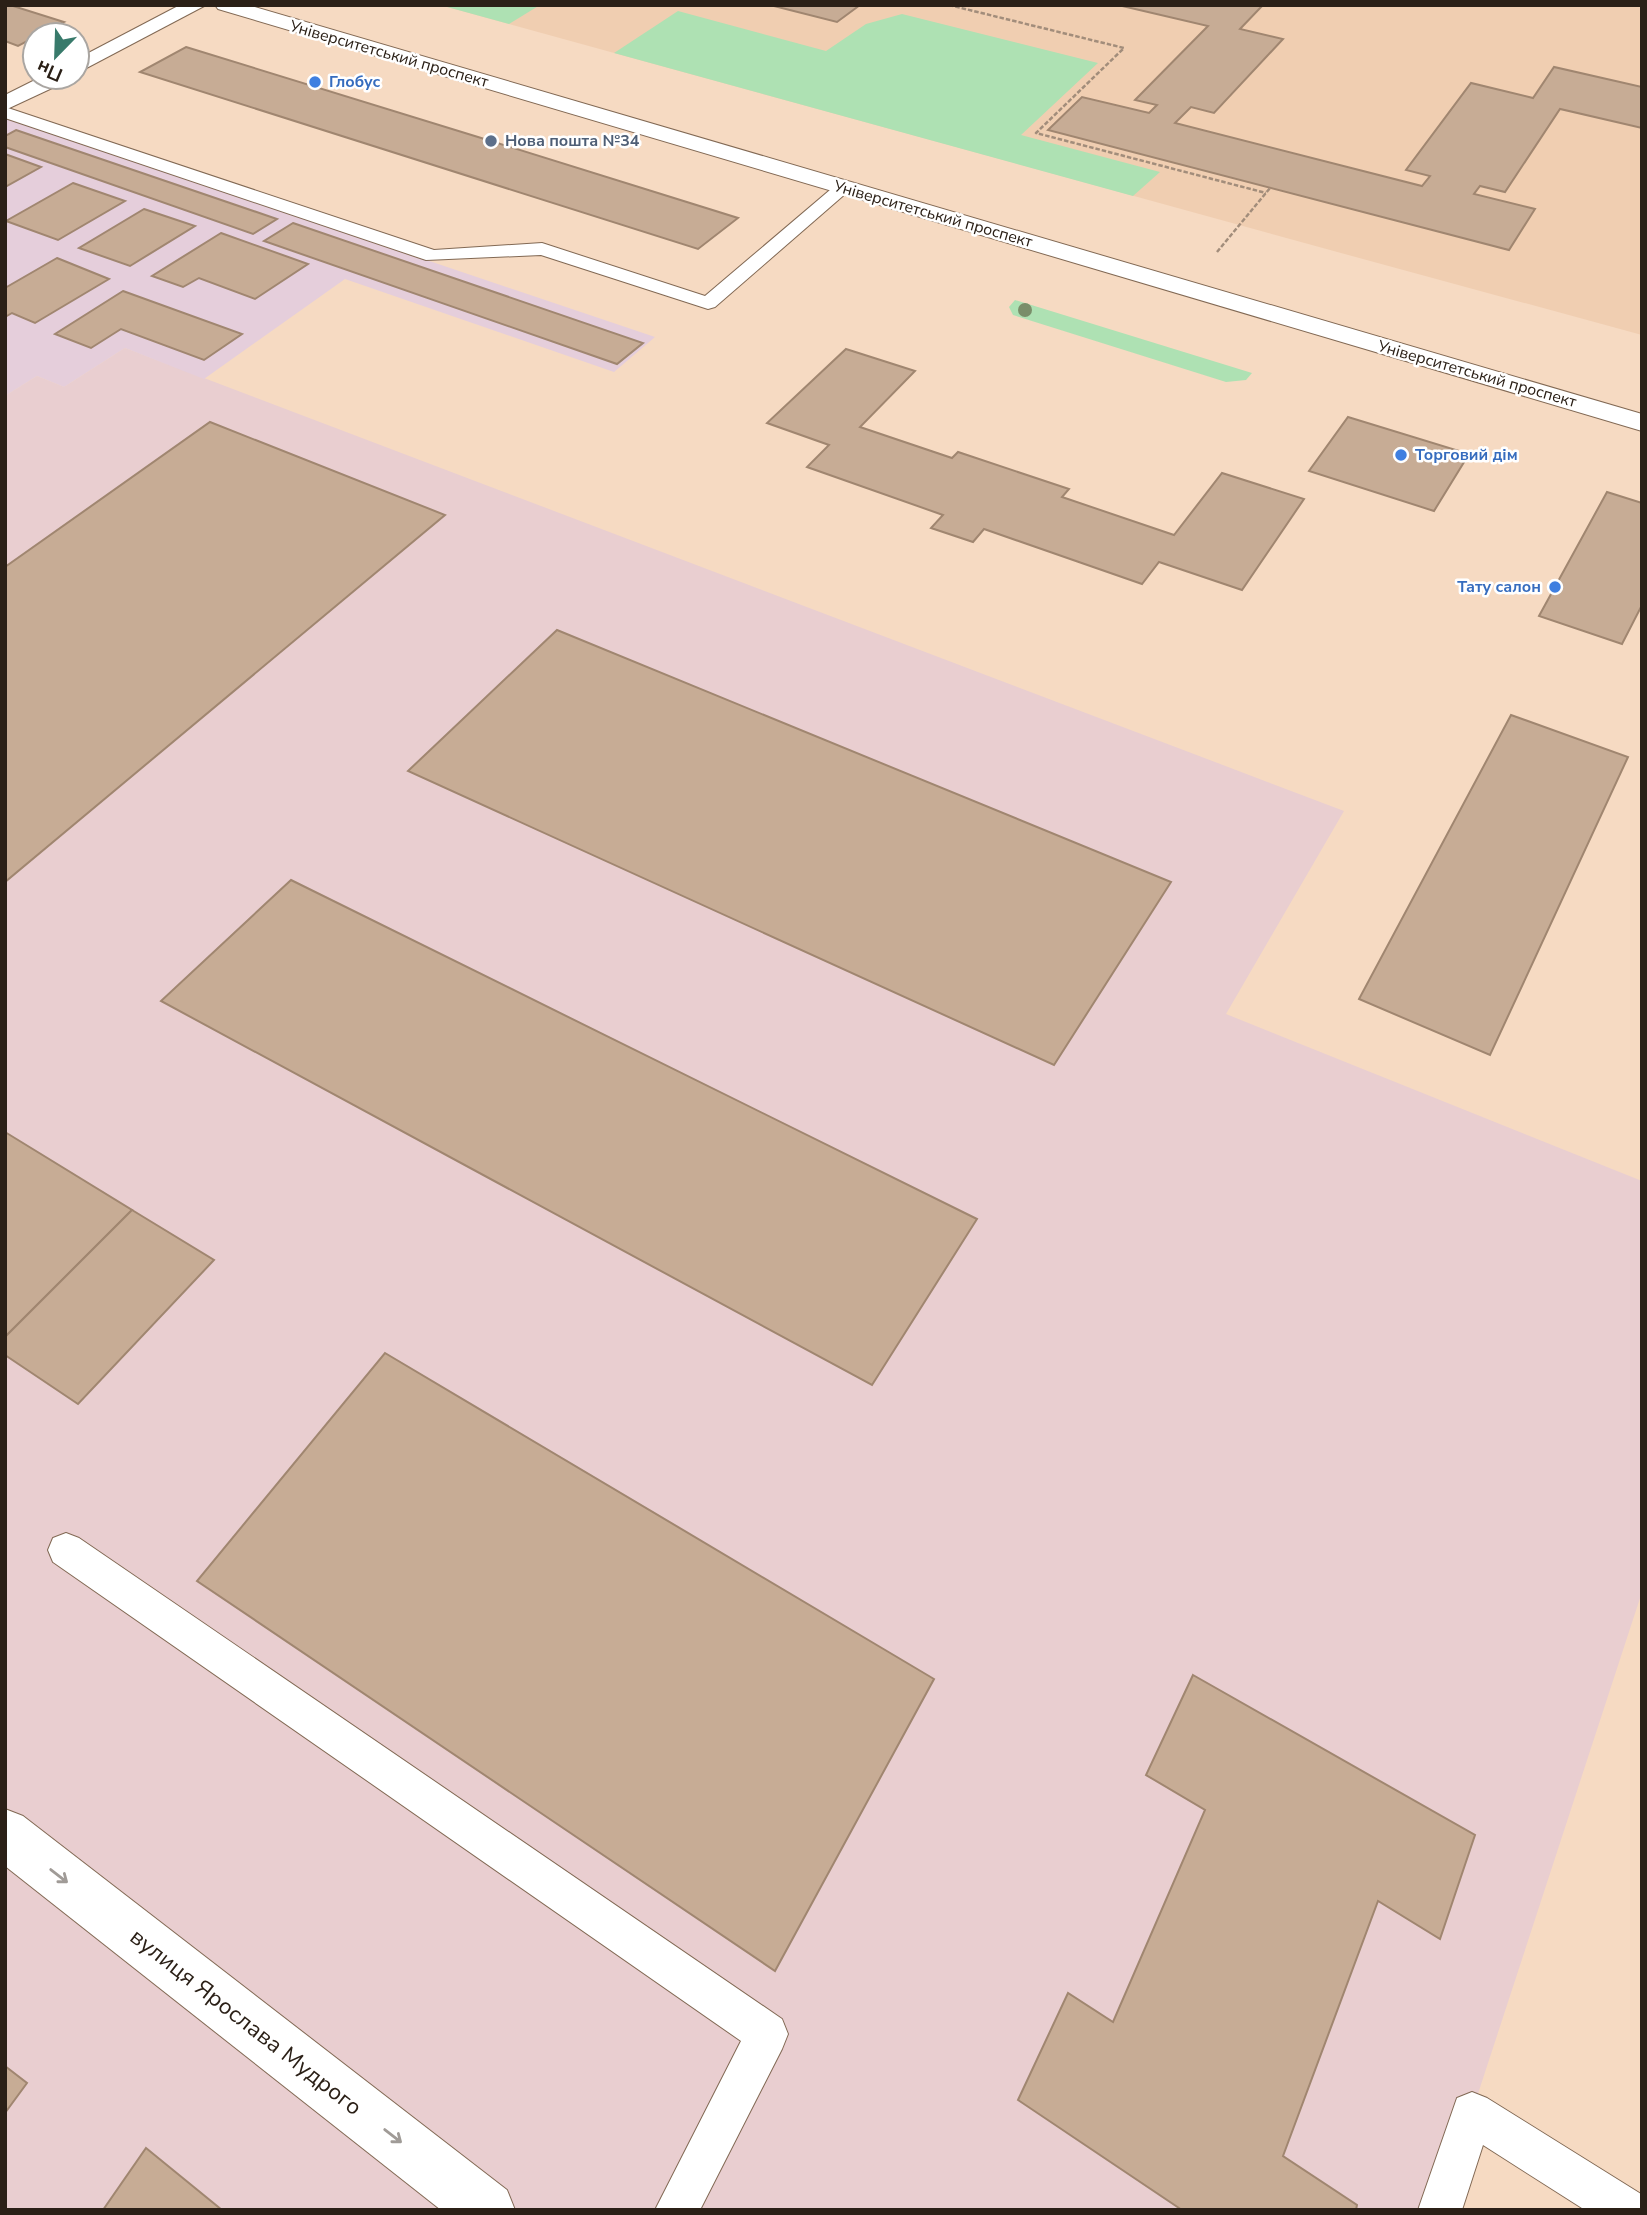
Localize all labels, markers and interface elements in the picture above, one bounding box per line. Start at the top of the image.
street label: Університетський проспект [286,15,492,93]
north arrow [21,21,91,91]
text: Пн [33,54,67,88]
place label: Глобус [329,71,381,93]
marker: Глобус [307,74,323,90]
place label: Нова пошта №34 [505,130,640,152]
marker: Нова пошта №34 [483,133,499,149]
street label: Університетський проспект [830,175,1036,253]
street label: Університетський проспект [1374,335,1580,413]
place label: Торговий дім [1415,444,1518,466]
marker: Торговий дім [1393,447,1409,463]
place label: Тату салон [1457,576,1541,598]
marker: Тату салон [1547,579,1563,595]
one-way arrow [49,1868,68,1883]
street label: вулиця Ярослава Мудрого [123,1921,369,2123]
one-way arrow [383,2129,402,2144]

